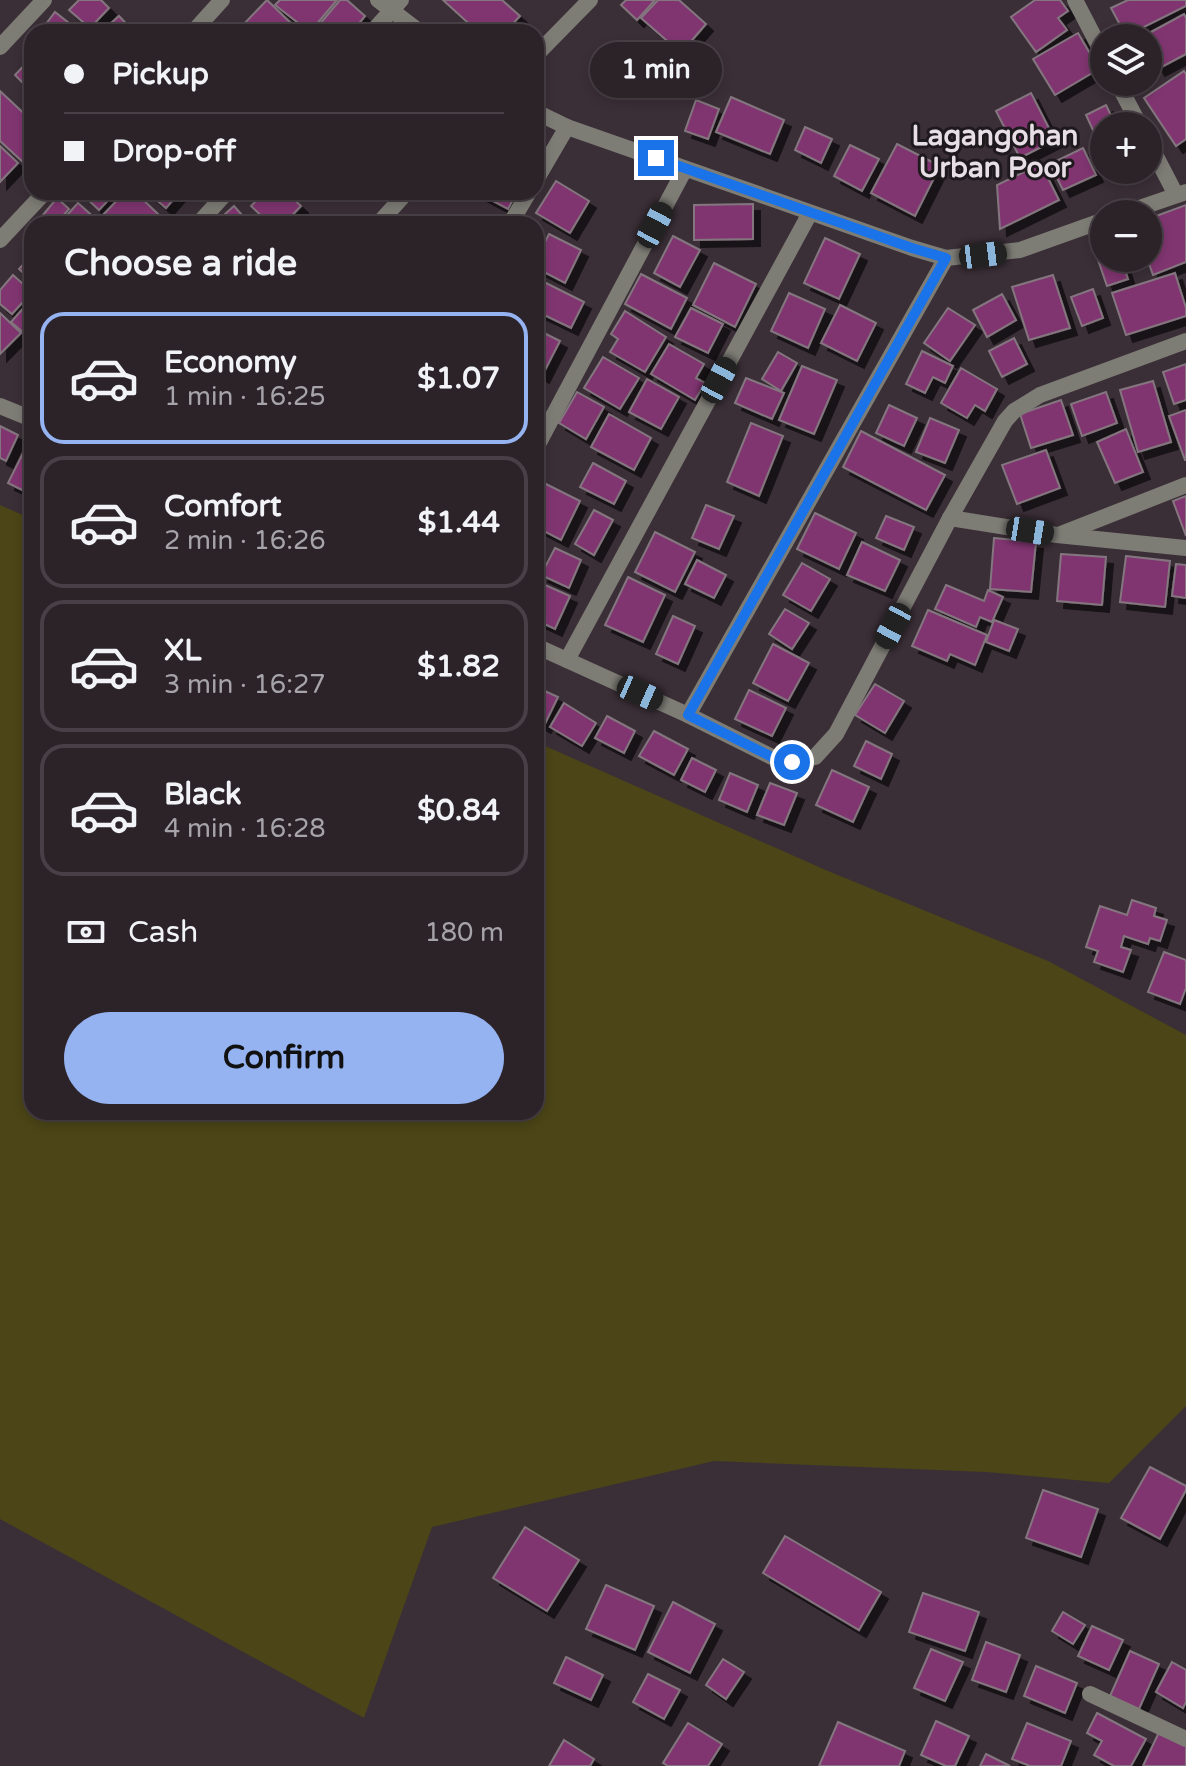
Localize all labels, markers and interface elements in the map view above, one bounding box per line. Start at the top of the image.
map controls [1090,24,1162,272]
button: layers [1090,24,1162,96]
callout: 1 min [590,42,722,98]
text: 1 min [621,54,691,85]
text: Pickup [112,56,209,93]
button: + [1090,112,1162,184]
district label: Lagangohan Urban Poor [912,119,1078,185]
text: Drop-off [112,133,236,170]
route end [638,140,674,176]
car [633,198,677,252]
button: − [1090,200,1162,272]
car [958,240,1008,270]
text: Choose a ride [64,242,297,285]
icon: car [68,342,140,414]
text: Economy [164,344,297,381]
car [697,353,741,407]
text: $1.07 [417,360,500,397]
text: 1 min · 16:25 [164,381,326,412]
icon: car [68,486,140,558]
text: Comfort [164,488,282,525]
text: $1.44 [418,504,500,541]
car [1004,515,1056,547]
text: 2 min · 16:26 [164,525,326,556]
car [871,599,915,653]
icon: car [68,630,140,702]
text: XL [164,632,201,669]
text: $1.82 [417,648,500,685]
text: 3 min · 16:27 [164,669,326,700]
car [613,672,667,714]
route start [774,744,810,780]
icon: car [68,774,140,846]
text: Black [164,776,241,813]
text: $0.84 [417,792,500,829]
text: 4 min · 16:28 [164,813,326,844]
icon: cash [64,910,108,954]
text: Cash [128,914,198,951]
text: 180 m [424,917,504,948]
button: Confirm [64,1012,504,1104]

